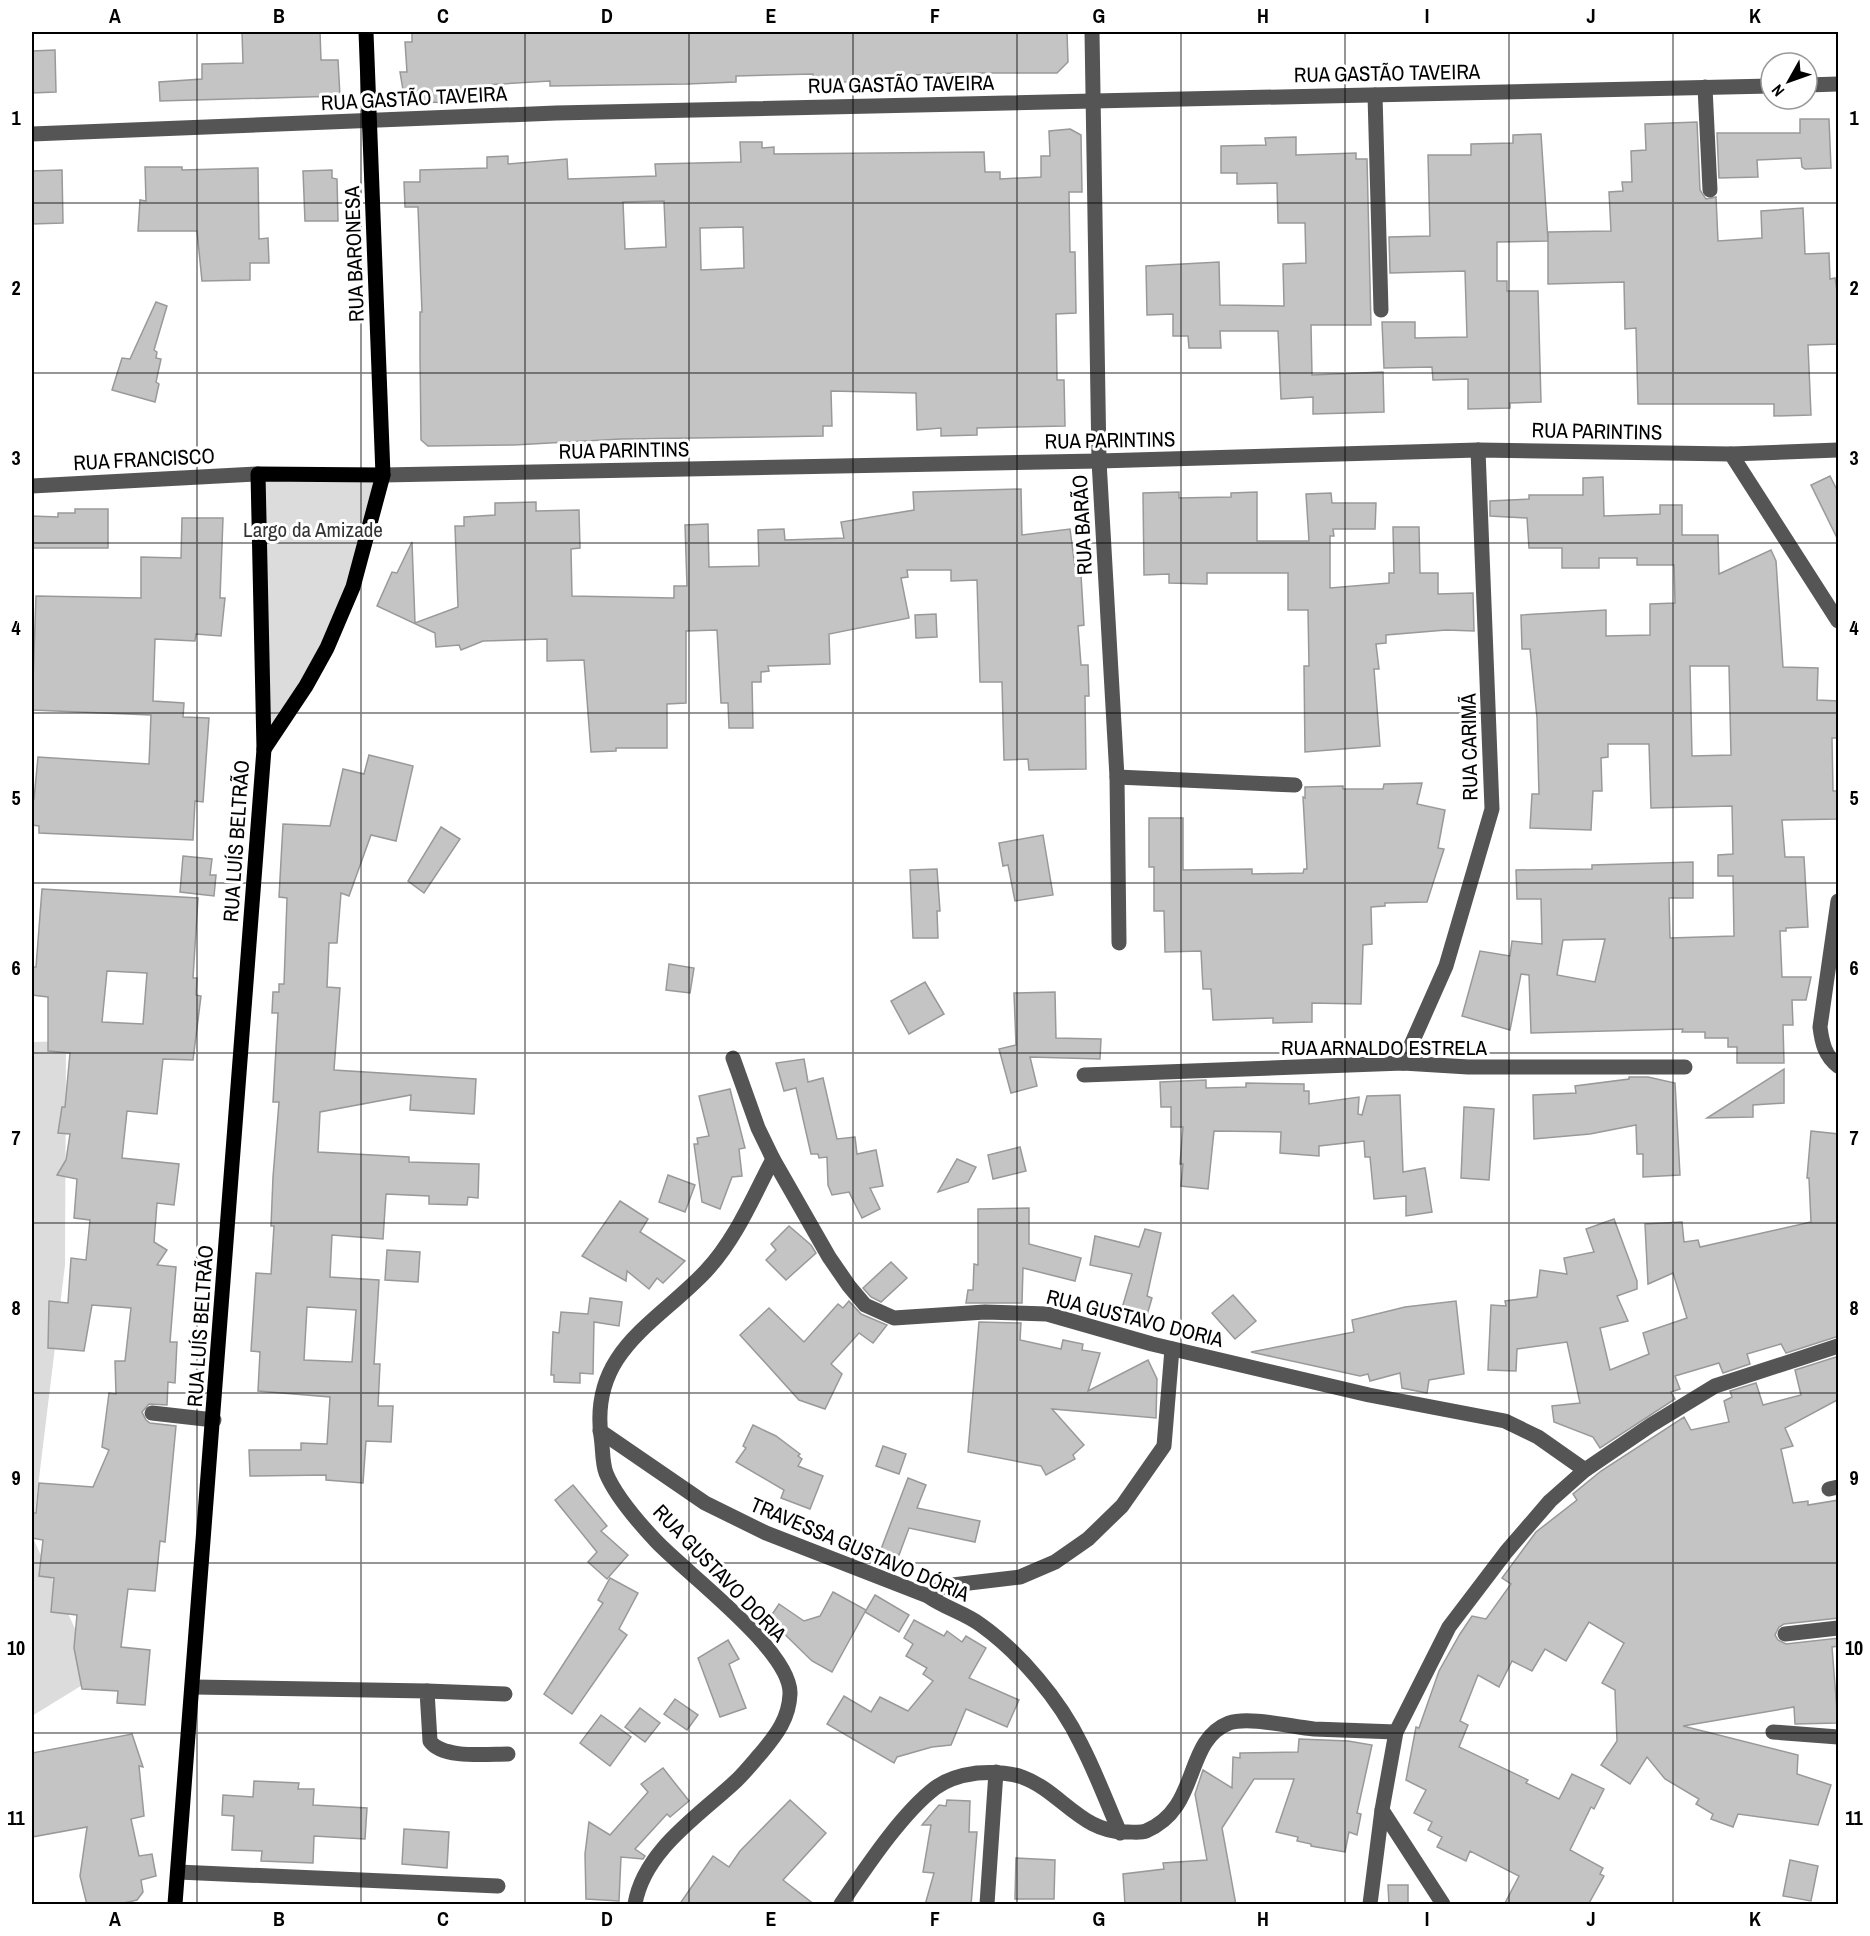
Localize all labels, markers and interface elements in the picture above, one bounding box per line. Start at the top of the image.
text: A [109,2,121,29]
text: B [273,2,285,29]
text: C [437,2,449,29]
text: D [601,2,613,29]
text: E [766,2,777,29]
text: F [930,2,940,29]
text: G [1093,2,1105,29]
text: H [1257,2,1269,29]
text: I [1425,2,1429,29]
text: J [1586,2,1596,29]
text: K [1749,2,1761,29]
north arrow [1759,51,1819,111]
street label: RUA GASTÃO TAVEIRA [1294,57,1481,89]
street label: RUA GASTÃO TAVEIRA [808,68,995,100]
street label: RUA GASTÃO TAVEIRA [320,79,508,117]
text: N [1766,80,1789,101]
text: 1 [11,104,21,131]
text: 1 [1849,104,1859,131]
street label: RUA BARONESA [337,185,371,322]
text: 2 [11,274,21,301]
text: 2 [1849,274,1859,301]
street label: RUA PARINTINS [1531,415,1663,447]
street label: RUA PARINTINS [1044,424,1176,456]
street label: RUA PARINTINS [558,434,690,466]
street label: RUA FRANCISCO [73,441,215,477]
text: 3 [11,444,21,471]
text: 3 [1849,444,1859,471]
street label: RUA BARÃO [1065,474,1099,576]
park label: Largo da Amizade [243,515,383,544]
text: 4 [11,614,21,641]
text: 4 [1849,614,1859,641]
street label: RUA CARIMÃ [1454,693,1484,801]
street label: RUA LUÍS BELTRÃO [216,759,256,923]
text: 5 [11,784,21,811]
text: 5 [1849,784,1859,811]
text: 6 [11,954,21,981]
text: 6 [1849,954,1859,981]
street label: RUA ARNALDO ESTRELA [1281,1033,1487,1062]
text: 7 [11,1124,21,1151]
text: 7 [1849,1124,1859,1151]
street label: RUA LUÍS BELTRÃO [180,1244,220,1408]
street label: RUA GUSTAVO DORIA [1044,1282,1227,1354]
text: 8 [11,1294,21,1321]
text: 8 [1849,1294,1859,1321]
text: 9 [11,1464,21,1491]
text: 9 [1849,1464,1859,1491]
street label: TRAVESSA GUSTAVO DÓRIA [746,1490,975,1609]
street label: RUA GUSTAVO DORIA [647,1498,794,1649]
text: 10 [7,1634,25,1661]
text: 10 [1845,1634,1863,1661]
text: 11 [7,1804,26,1831]
text: 11 [1845,1804,1864,1831]
text: A [109,1905,121,1932]
text: B [273,1905,285,1932]
text: C [437,1905,449,1932]
text: D [601,1905,613,1932]
text: E [766,1905,777,1932]
text: F [930,1905,940,1932]
text: G [1093,1905,1105,1932]
text: H [1257,1905,1269,1932]
text: I [1425,1905,1429,1932]
text: J [1586,1905,1596,1932]
text: K [1749,1905,1761,1932]

